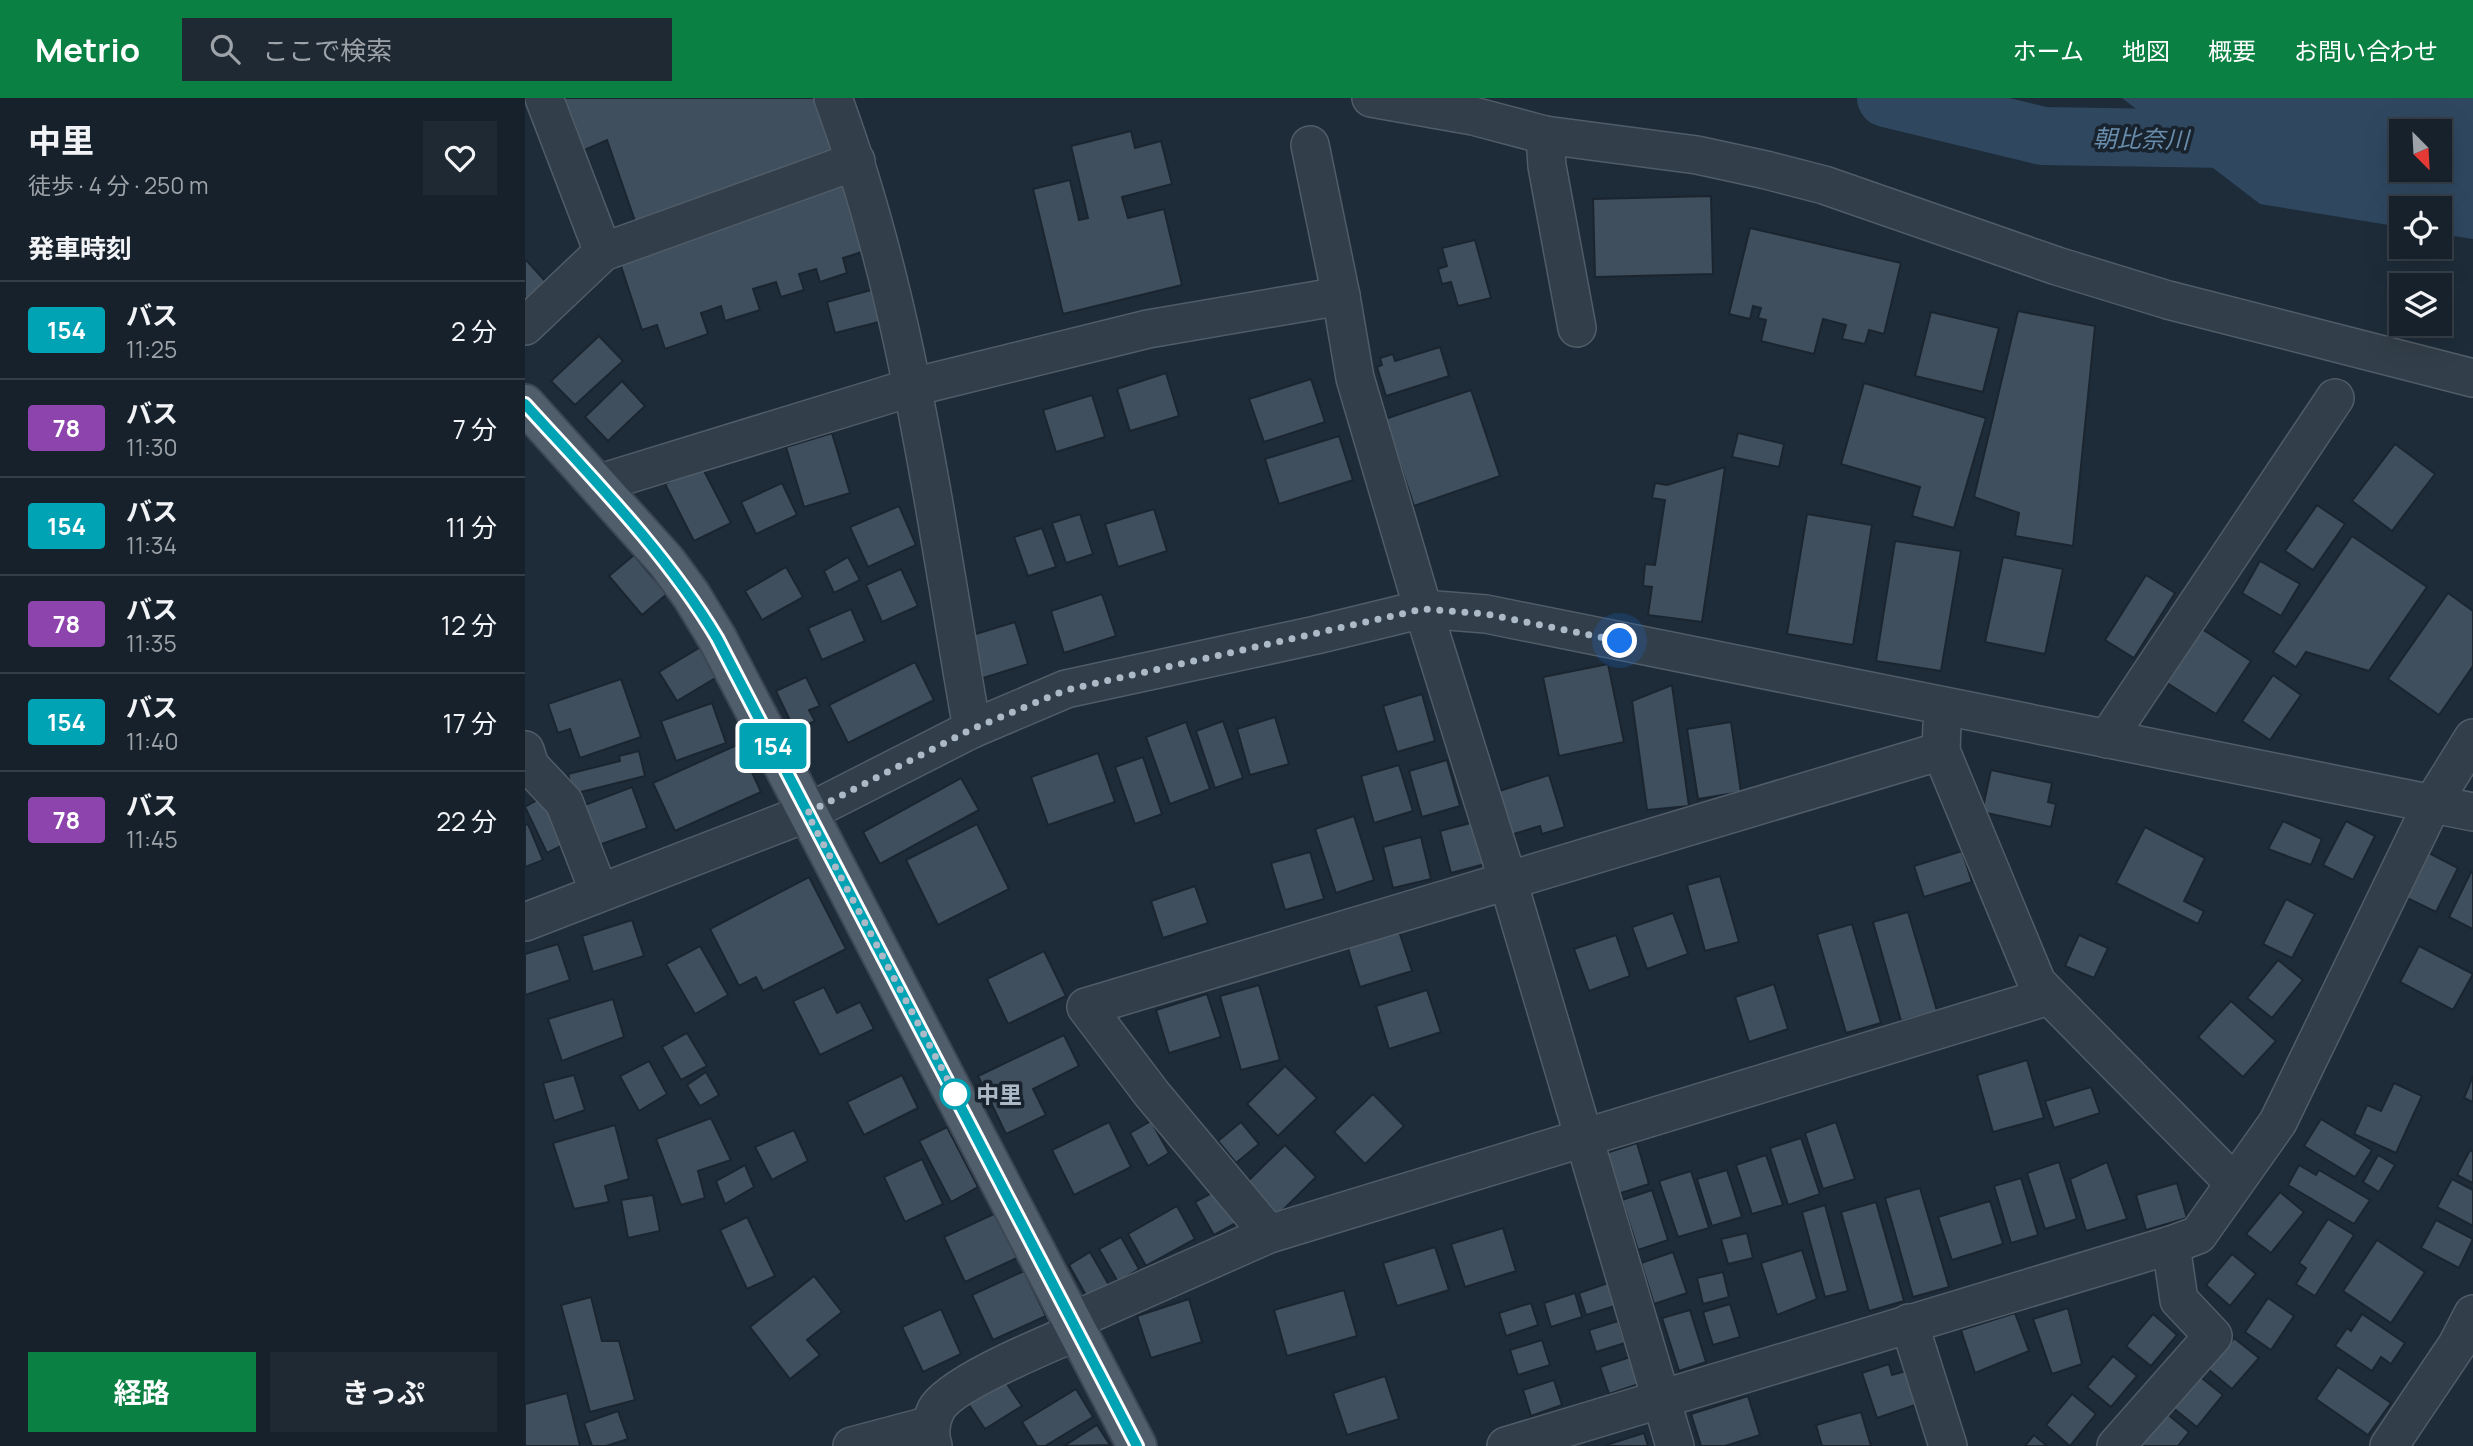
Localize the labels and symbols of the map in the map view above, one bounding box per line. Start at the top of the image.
north arrow [2389,119,2452,182]
water label: 朝比奈川 [2093,121,2192,155]
your location [1602,623,1637,658]
line badge: 154 [733,723,813,769]
place label: 中里 [976,1078,1022,1110]
marker: 中里 [940,1079,970,1109]

